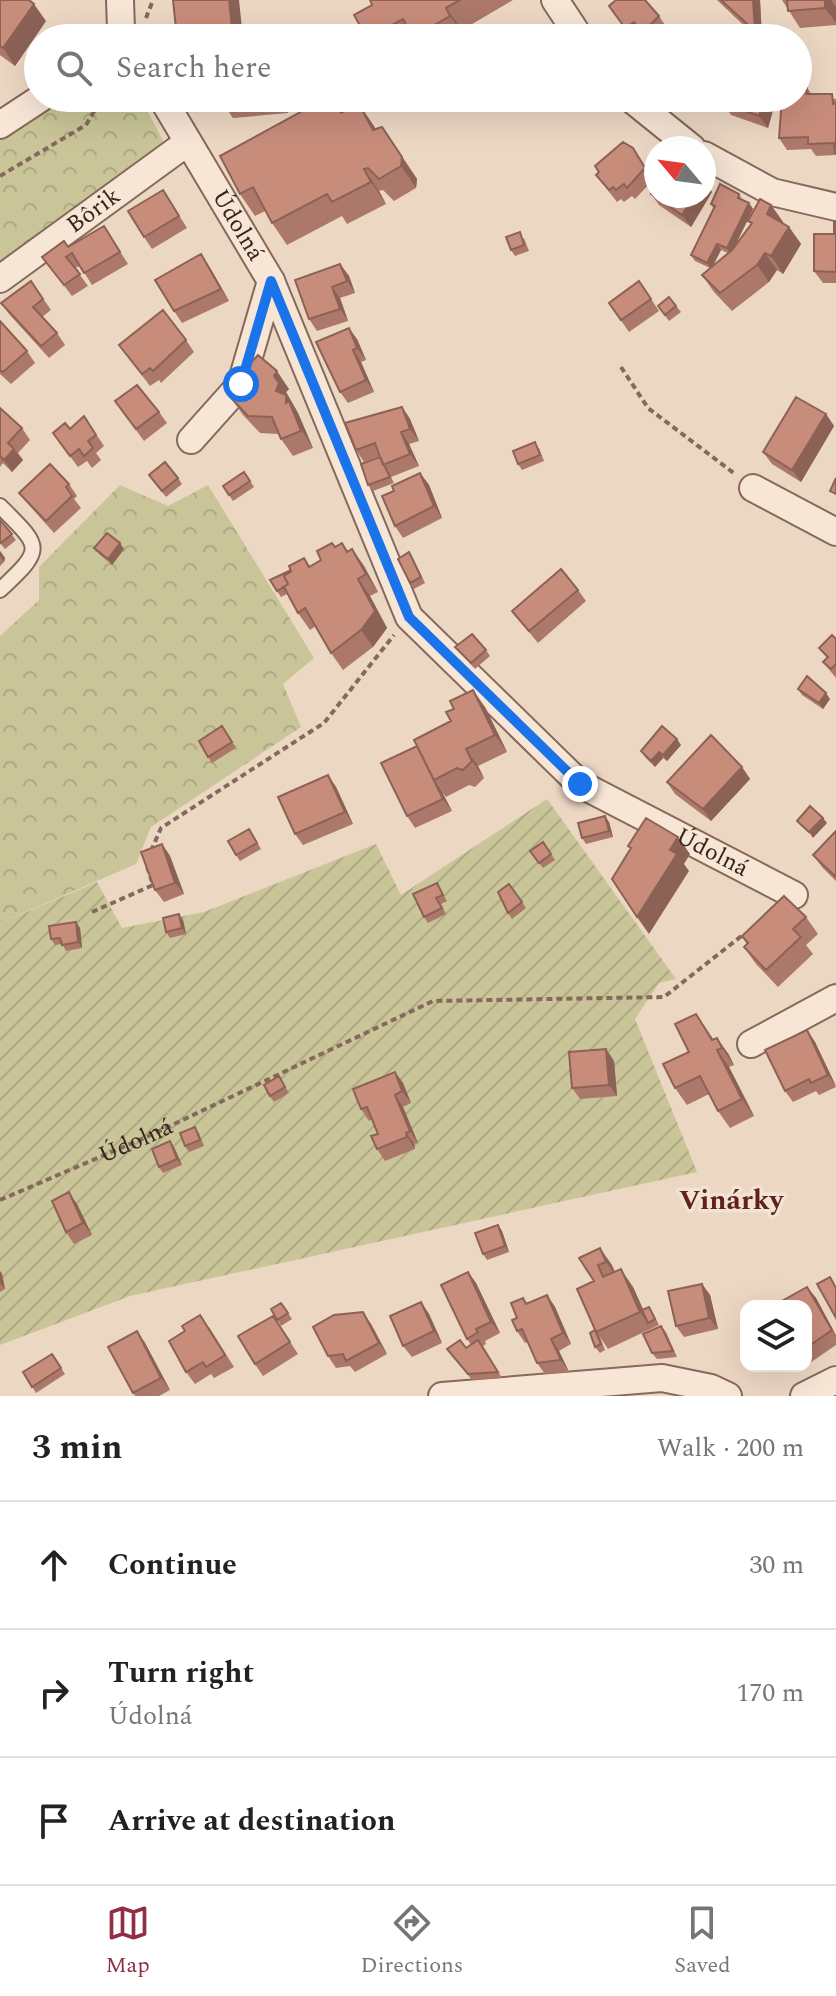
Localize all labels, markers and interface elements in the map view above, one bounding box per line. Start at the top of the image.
search box [24,24,812,112]
text: Search here [116,45,272,91]
icon: search [52,46,96,90]
north arrow [644,136,716,208]
street label: Bôrik [59,179,128,243]
street label: Údolná [202,182,273,268]
route start [223,366,259,402]
route end [562,766,598,802]
street label: Údolná [669,819,755,887]
street label: Údolná [93,1109,179,1173]
district label: Vinárky [679,1179,785,1222]
map controls [740,1300,812,1372]
button: layers [740,1300,812,1372]
text: 3 min [32,1422,122,1474]
text: Walk · 200 m [657,1428,804,1468]
text: Continue [108,1542,237,1588]
icon: ahead [32,1543,76,1587]
text: 30 m [749,1545,804,1585]
text: Turn right [108,1650,254,1696]
icon: right [32,1671,76,1715]
text: 170 m [736,1673,804,1713]
text: Údolná [108,1696,192,1736]
text: Arrive at destination [108,1798,395,1844]
icon: arrive [32,1799,76,1843]
tab: Map [105,1901,150,1982]
tab: Directions [361,1901,463,1982]
tab: Saved [674,1901,731,1982]

